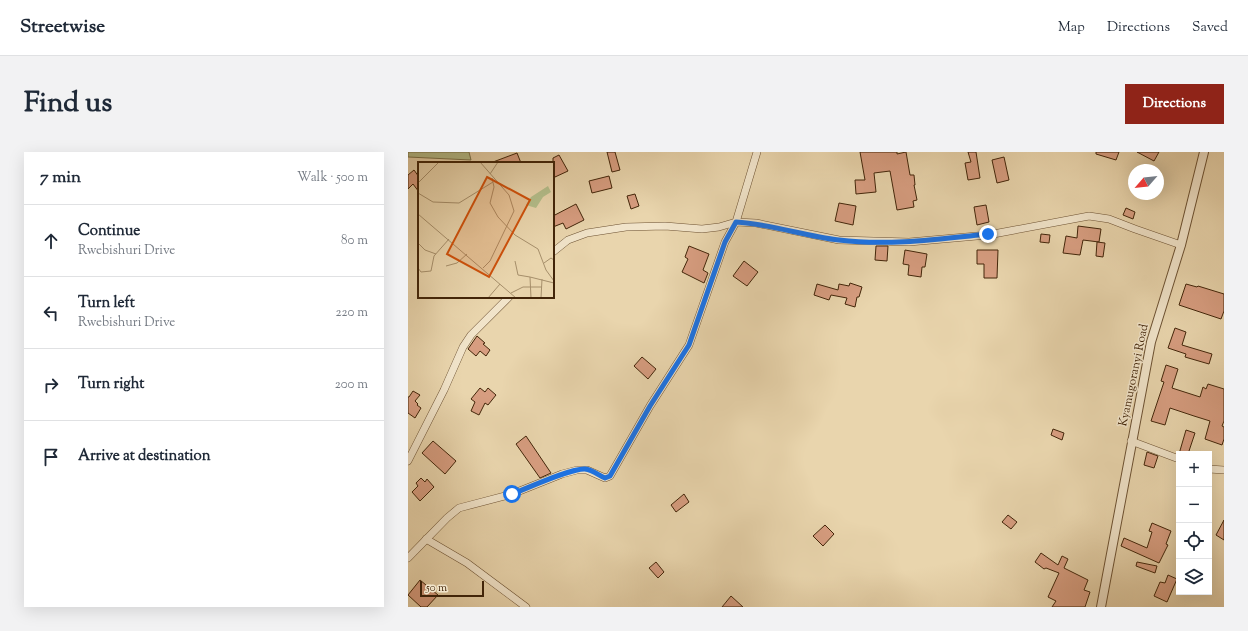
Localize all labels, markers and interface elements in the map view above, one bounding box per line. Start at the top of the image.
text: Streetwise [20,14,105,41]
text: Map [1058,18,1085,38]
text: Directions [1107,18,1170,38]
text: Saved [1192,18,1228,38]
text: Find us [24,84,112,124]
button: Directions [1125,84,1224,124]
inset map [418,162,554,298]
north arrow [1128,164,1164,200]
text: 7 min [40,166,81,190]
text: Walk · 500 m [297,169,368,187]
text: Continue [78,221,140,242]
route end [979,225,997,243]
icon: ahead [40,230,62,252]
text: 80 m [341,232,368,250]
text: Rwebishuri Drive [78,242,175,260]
text: Turn left [78,293,135,314]
icon: left [40,302,62,324]
text: 220 m [335,304,368,322]
text: Rwebishuri Drive [78,314,175,332]
street label: Kyamugoranyi Road [1114,322,1154,428]
icon: right [40,374,62,396]
text: Turn right [78,374,144,395]
text: 200 m [335,376,368,394]
icon: arrive [40,446,62,468]
text: Arrive at destination [78,446,211,467]
map controls [1176,451,1212,595]
button: + [1176,451,1212,487]
route start [503,485,521,503]
button: − [1176,487,1212,523]
button: locate [1176,523,1212,559]
button: layers [1176,559,1212,595]
scale bar [420,579,484,598]
text: 50 m [426,580,447,596]

